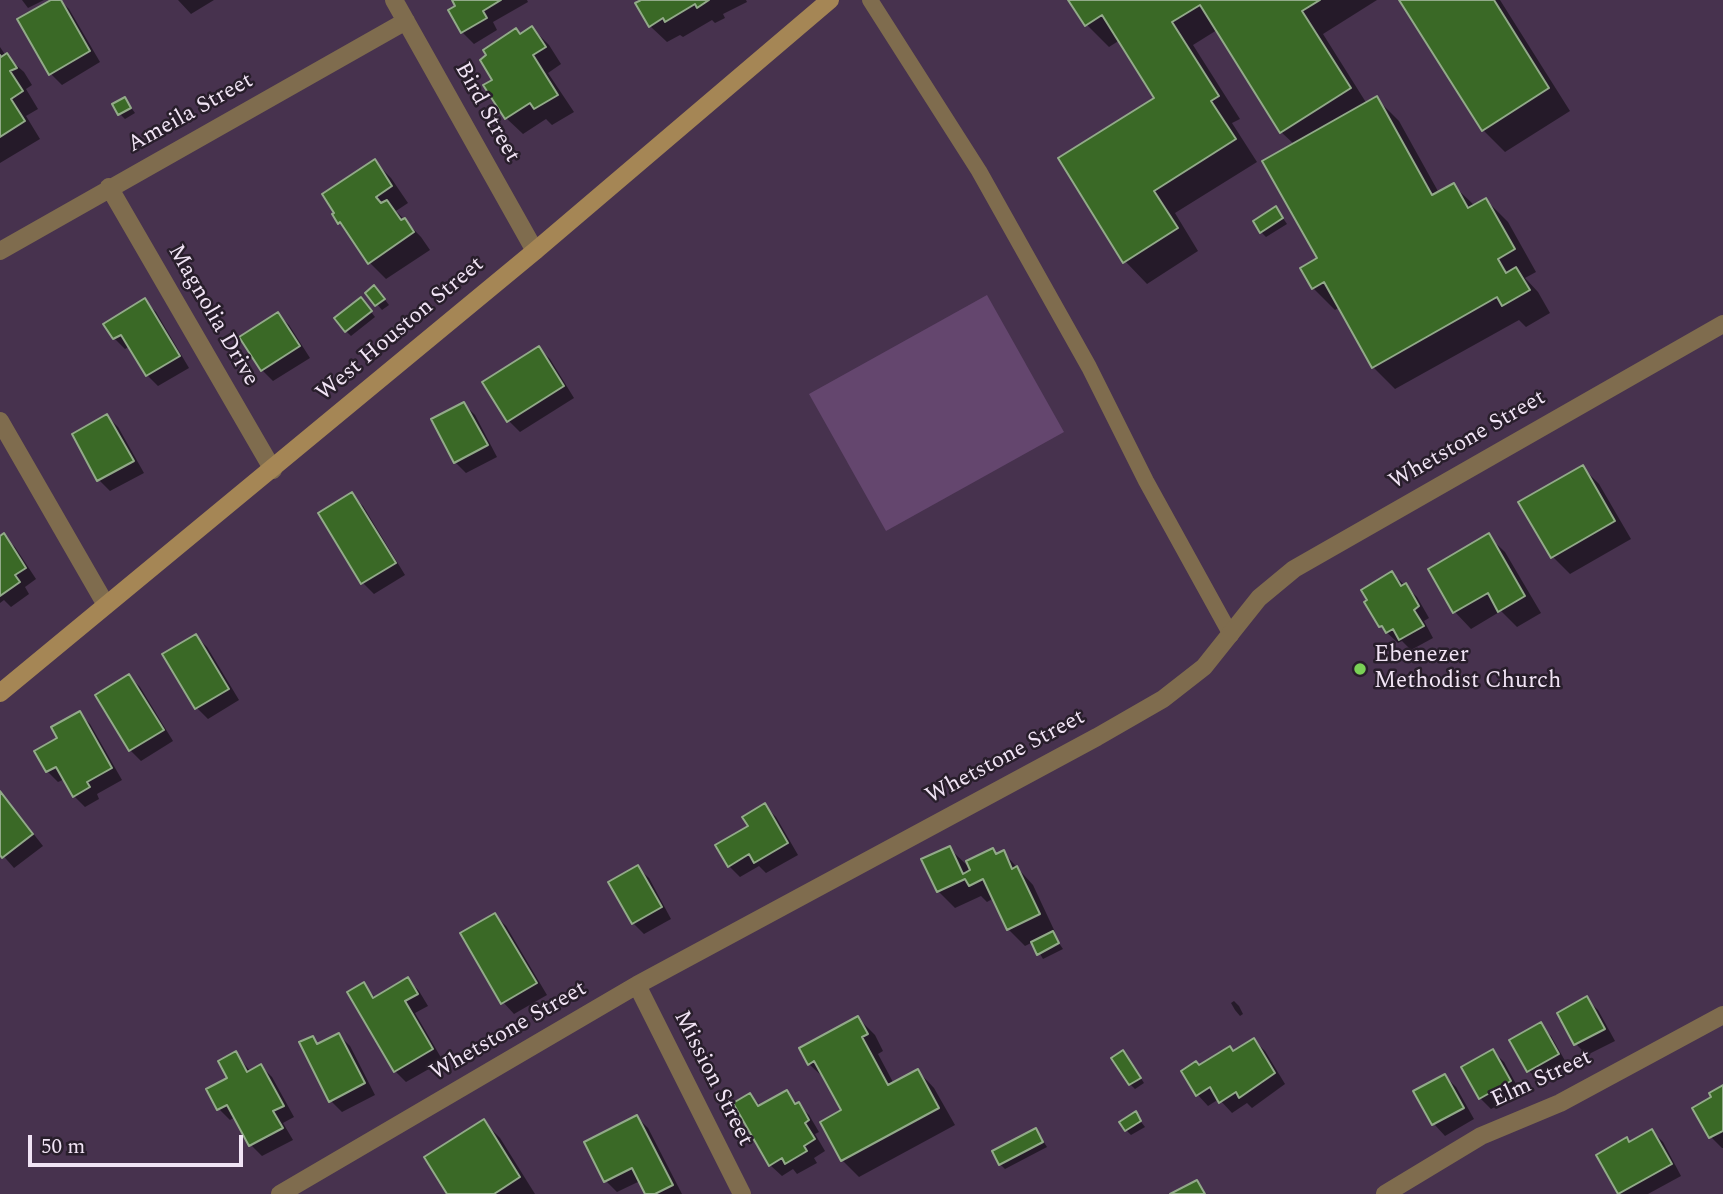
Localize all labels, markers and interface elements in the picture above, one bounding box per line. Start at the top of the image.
street label: Bird Street [447,58,525,168]
street label: Ameila Street [123,68,259,160]
street label: Magnolia Drive [160,240,264,392]
street label: West Houston Street [311,252,491,408]
street label: Whetstone Street [1385,385,1551,497]
place label: Ebenezer Methodist Church [1374,642,1561,696]
marker: Ebenezer Methodist Church [1352,661,1368,677]
street label: Whetstone Street [922,704,1090,812]
street label: Whetstone Street [426,976,592,1088]
street label: Mission Street [666,1007,758,1151]
street label: Elm Street [1487,1045,1597,1115]
scale bar [32,1120,247,1164]
text: 50 m [41,1131,85,1163]

